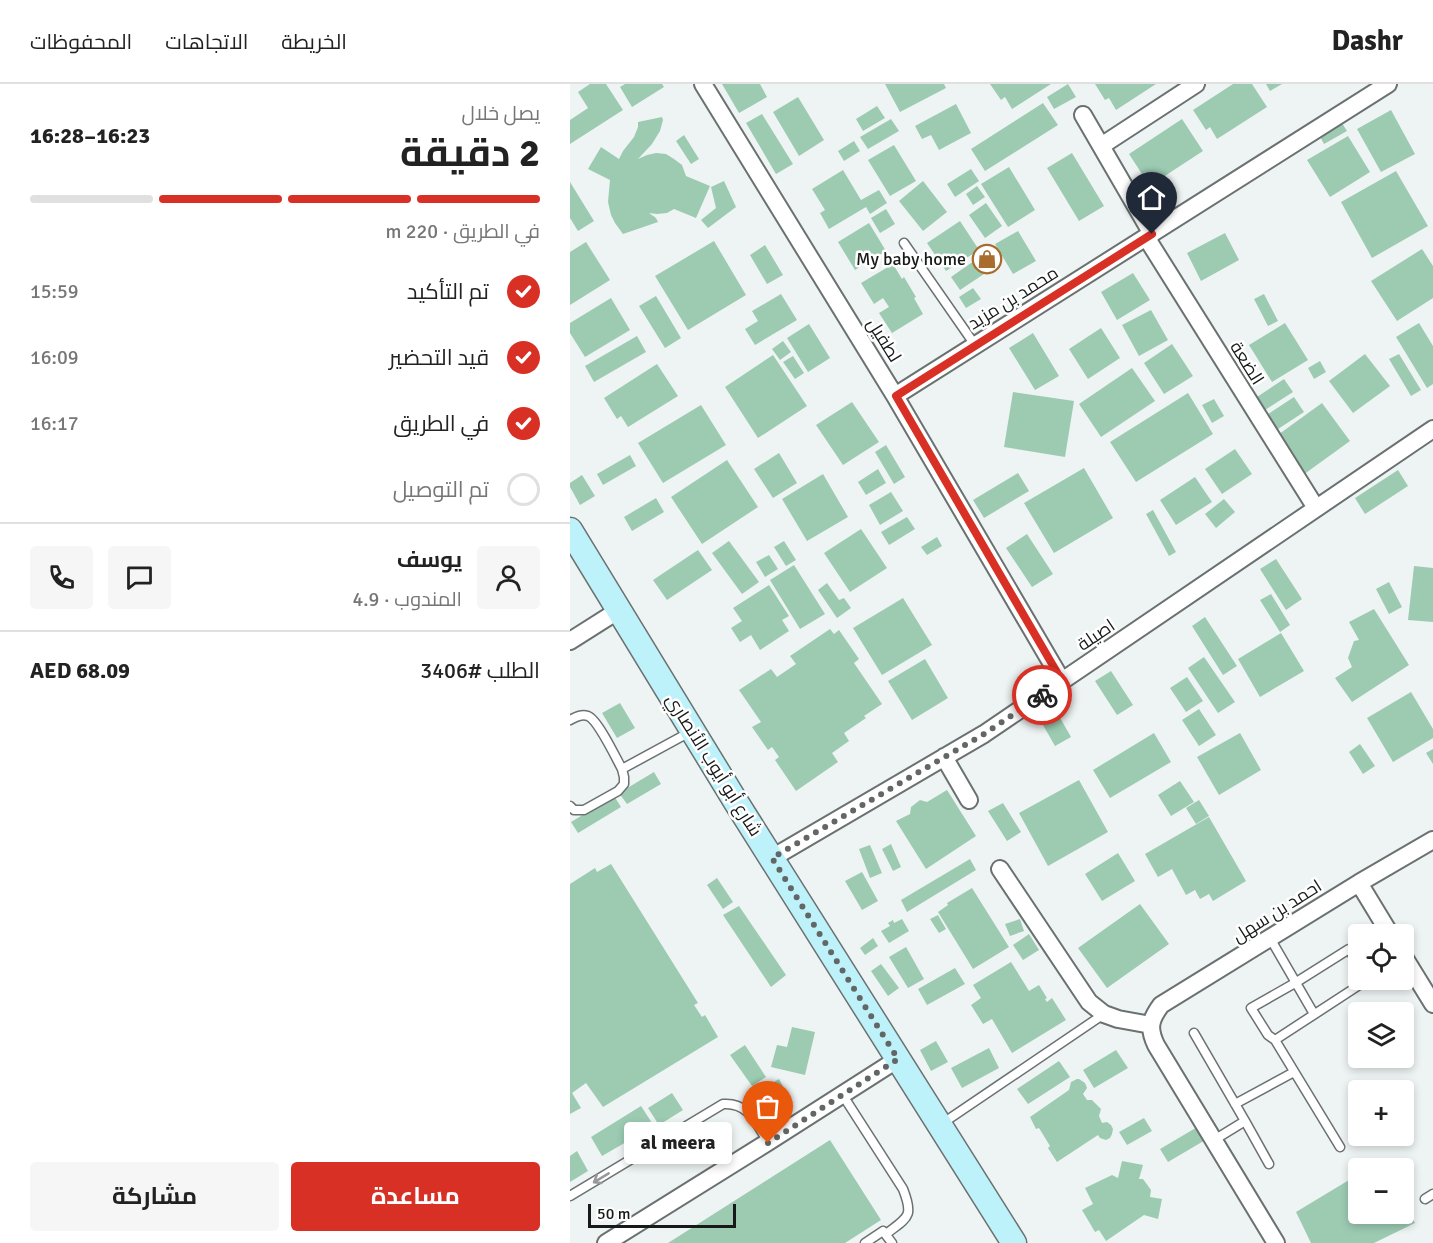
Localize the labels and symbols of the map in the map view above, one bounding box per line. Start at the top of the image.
pin [1126,172,1177,234]
shop icon: My baby home [971,243,1003,275]
place label: My baby home [856,248,966,270]
street label: محمد بن مزيد [964,262,1062,334]
street label: لطفيل [862,314,906,366]
street label: الضعة [1225,337,1269,389]
street label: اصيلة [1073,614,1119,656]
courier [1012,665,1072,725]
street label: شارع أبو أيوب الأنصاري [659,690,767,842]
street label: احمد بن سهل [1228,875,1326,947]
pin [742,1081,793,1143]
callout: al meera [624,1122,732,1164]
one-way arrow [593,1172,610,1184]
scale bar [588,1201,736,1228]

